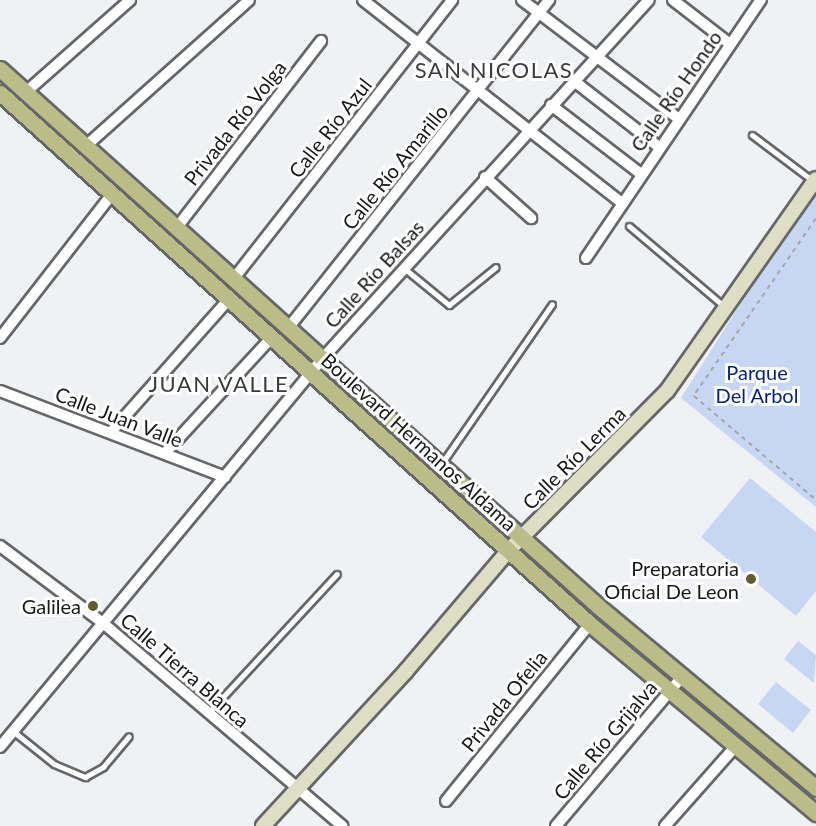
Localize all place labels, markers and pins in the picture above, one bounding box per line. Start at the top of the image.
place label: Preparatoria Oficial De Leon [604,556,739,603]
marker: Preparatoria Oficial De Leon [744,572,758,586]
place label: Galilea [22,594,81,618]
marker: Galilea [86,599,100,613]

